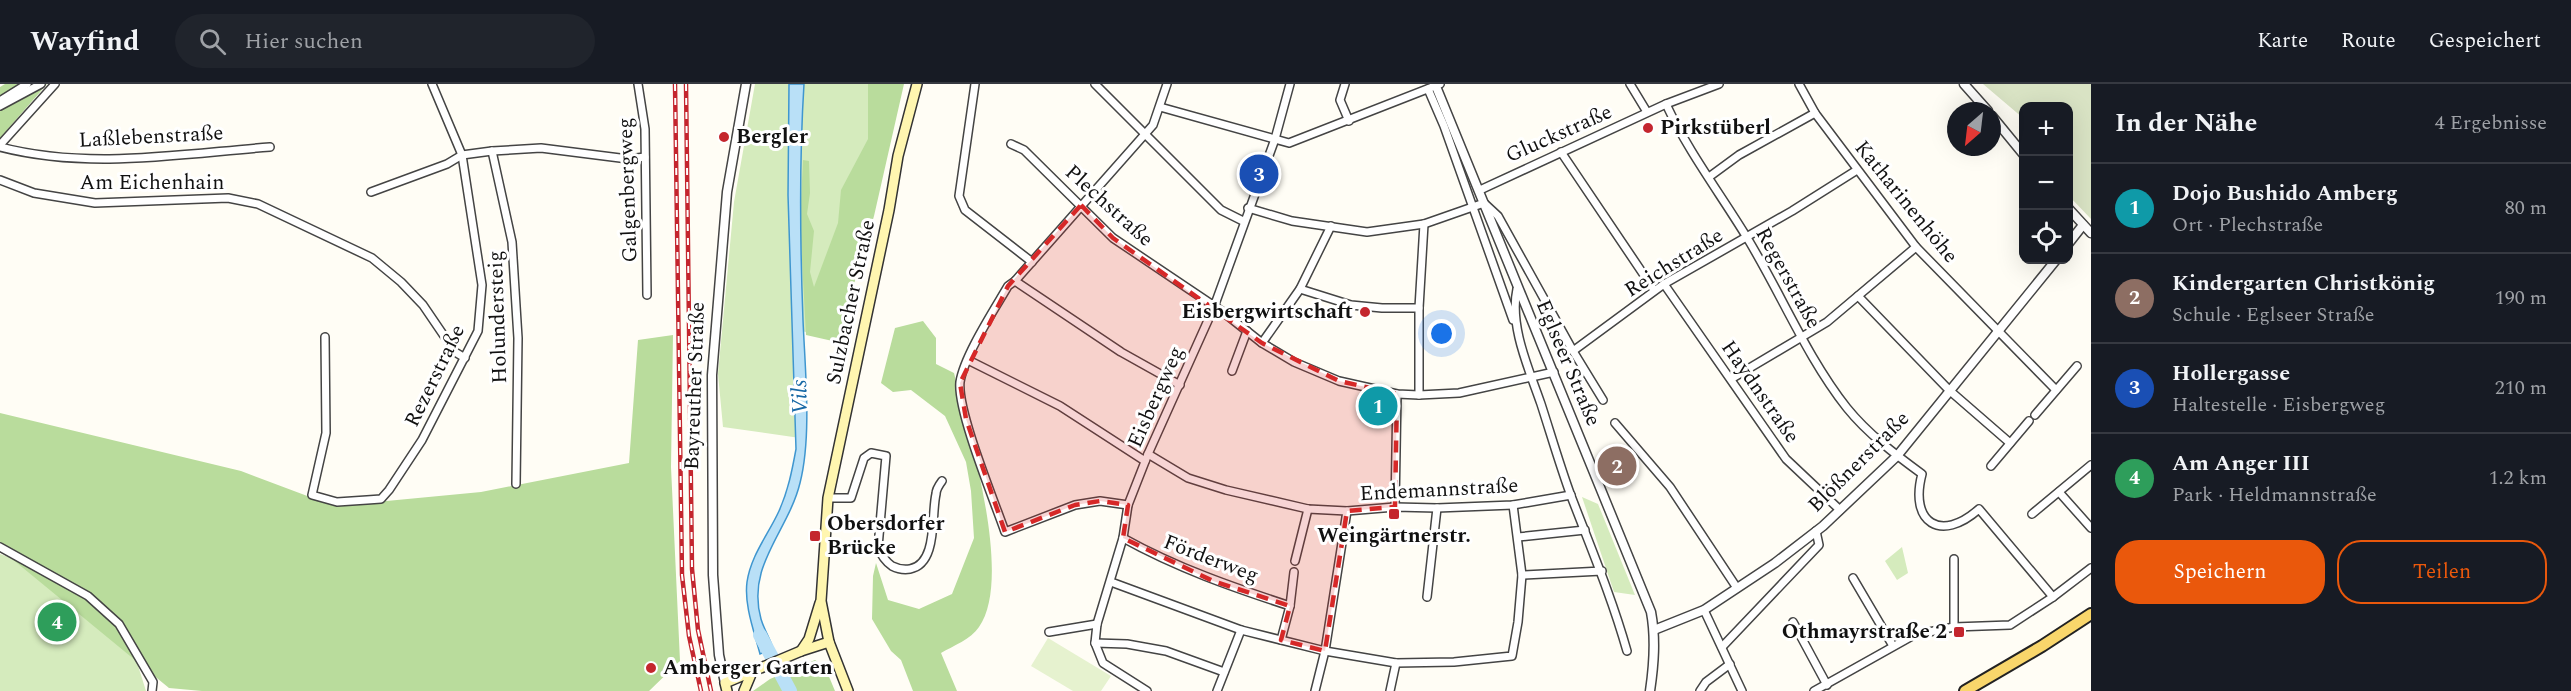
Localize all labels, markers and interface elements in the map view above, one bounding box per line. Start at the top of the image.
search box [175,14,595,68]
text: Wayfind [30,20,139,63]
icon: search [196,25,229,58]
text: Hier suchen [244,25,363,58]
text: Karte [2257,25,2308,57]
text: Route [2341,25,2396,57]
text: Gespeichert [2429,25,2541,57]
street label: Gluckstraße [1501,96,1617,172]
north arrow [1947,102,2001,156]
map controls [2019,102,2073,264]
button: + [2019,102,2073,156]
text: In der Nähe [2115,103,2257,143]
text: 4 Ergebnisse [2435,108,2547,138]
place label: Pirkstüberl [1660,112,1771,144]
street label: Laßlebenstraße [78,117,224,157]
street label: Galgenbergweg [609,117,647,263]
place label: Bergler [736,121,808,153]
marker: Pirkstüberl [1641,121,1655,135]
marker: Bergler [717,130,731,144]
street label: Katharinenhöhe [1846,134,1966,270]
pin: 3 [1240,152,1278,196]
button: − [2019,156,2073,210]
street label: Plechstraße [1057,157,1161,255]
street label: Am Eichenhain [79,167,225,199]
text: Dojo Bushido Amberg [2172,177,2398,210]
text: 1 [2129,193,2140,223]
text: 80 m [2505,193,2547,223]
button: locate [2019,210,2073,264]
text: Ort · Plechstraße [2172,210,2323,240]
street label: Sulzbacher Straße [818,217,884,387]
street label: Reichstraße [1618,220,1730,306]
street label: Regerstraße [1747,221,1829,335]
street label: Holundersteig [480,250,516,384]
text: Kindergarten Christkönig [2172,267,2435,300]
text: 2 [2129,283,2140,313]
text: 190 m [2495,283,2547,313]
street label: Eglseer Straße [1527,295,1609,431]
place label: Eisbergwirtschaft [1181,296,1353,328]
text: Schule · Eglseer Straße [2172,300,2374,330]
street label: Bayreuther Straße [676,301,714,471]
marker: Eisbergwirtschaft [1358,305,1372,319]
street label: Rezerstraße [396,319,474,433]
your location [1427,319,1456,348]
street label: Haydnstraße [1713,334,1807,450]
street label: Eisbergweg [1119,341,1193,453]
text: Hollergasse [2172,357,2290,390]
text: 3 [2129,373,2140,403]
text: 210 m [2495,373,2547,403]
water label: Vils [783,379,817,415]
pin: 1 [1358,384,1398,428]
text: Haltestelle · Eisbergweg [2172,390,2385,420]
street label: Blößnerstraße [1801,404,1917,520]
pin: 2 [1598,444,1636,488]
text: Am Anger III [2172,447,2310,480]
text: 4 [2129,463,2140,493]
text: 1.2 km [2489,463,2547,493]
street label: Endemannstraße [1359,470,1519,510]
text: Park · Heldmannstraße [2172,480,2377,510]
marker: Weingärtnerstr. [1387,507,1401,521]
place label: Obersdorfer Brücke [827,508,944,564]
place label: Weingärtnerstr. [1317,520,1471,552]
street label: Förderweg [1159,526,1263,592]
marker: Obersdorfer Brücke [808,529,822,543]
button: Speichern [2115,540,2325,604]
button: Teilen [2337,540,2547,604]
pin: 4 [38,600,76,644]
place label: Othmayrstraße 2 [1782,616,1947,648]
marker: Othmayrstraße 2 [1952,625,1966,639]
place label: Amberger Garten [663,652,833,684]
marker: Amberger Garten [644,661,658,675]

